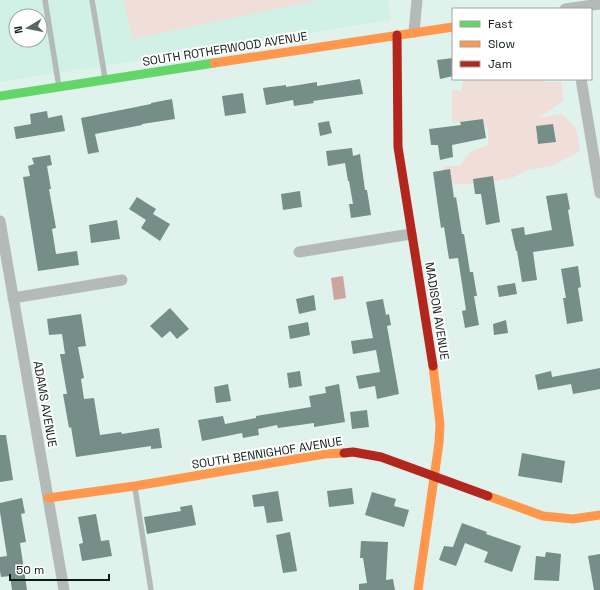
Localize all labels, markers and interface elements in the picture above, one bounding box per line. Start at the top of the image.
north arrow [8,8,48,48]
legend [452,8,592,80]
text: Fast [488,16,513,32]
text: N [11,25,26,35]
street label: SOUTH ROTHERWOOD AVENUE [141,28,309,70]
text: Slow [488,36,515,52]
text: Jam [488,56,512,72]
street label: MADISON AVENUE [421,261,453,361]
street label: ADAMS AVENUE [30,360,61,449]
street label: SOUTH BENNIGHOF AVENUE [191,433,344,473]
scale bar [10,556,109,582]
text: 50 m [16,562,44,578]

